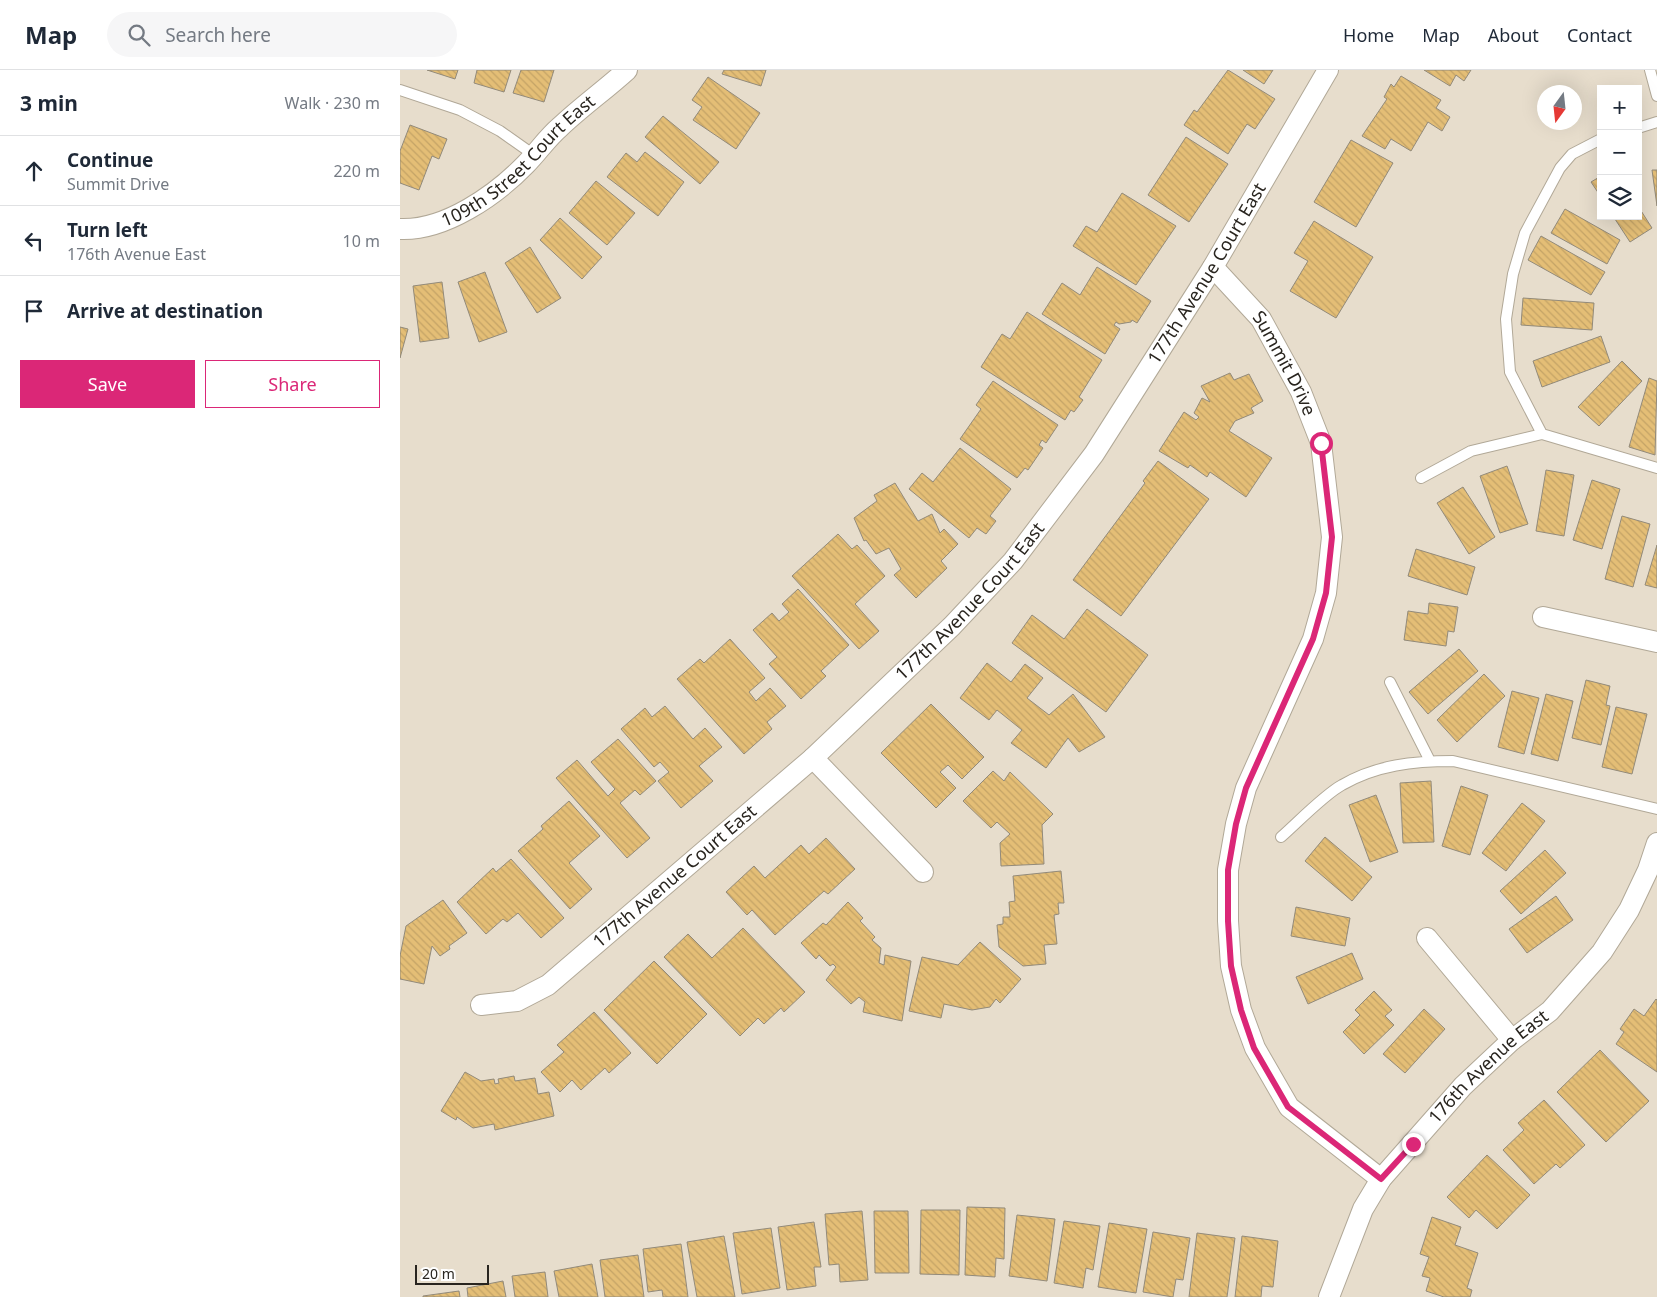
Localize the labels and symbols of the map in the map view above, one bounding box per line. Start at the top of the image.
north arrow [1537,85,1582,130]
street label: 109th Street Court East [437,89,600,232]
street label: 177th Avenue Court East [1141,178,1271,368]
street label: Summit Drive [1248,305,1322,419]
route start [1310,432,1333,455]
street label: 177th Avenue Court East [889,517,1049,685]
street label: 177th Avenue Court East [587,798,761,953]
street label: 176th Avenue East [1422,1003,1553,1128]
route end [1402,1133,1425,1156]
scale bar [415,1262,489,1285]

